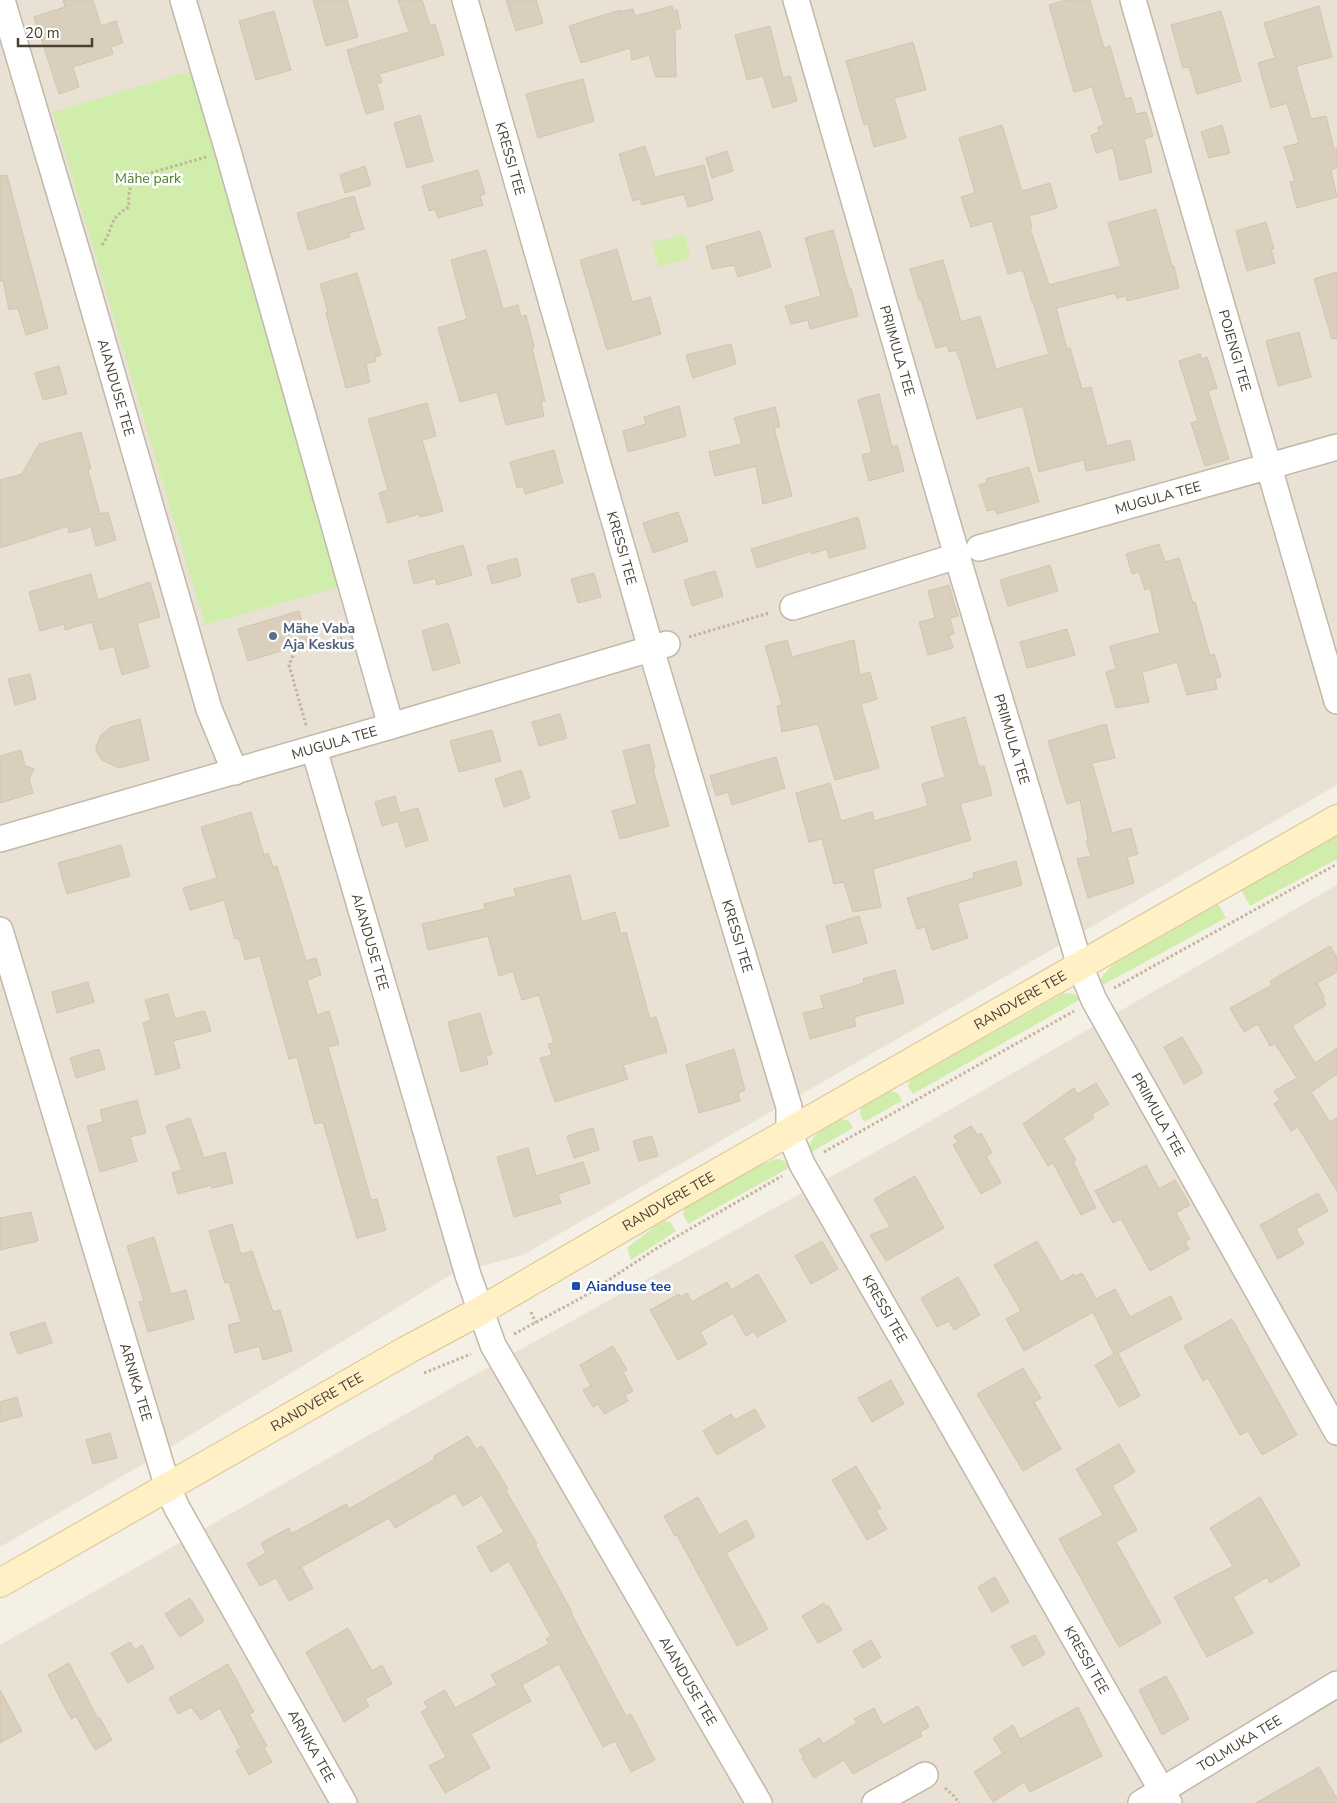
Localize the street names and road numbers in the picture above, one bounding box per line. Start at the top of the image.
street label: KRESSI TEE [491,120,530,197]
street label: PRIIMULA TEE [875,303,920,398]
street label: POJENGI TEE [1214,307,1256,394]
street label: AIANDUSE TEE [93,337,139,438]
street label: MUGULA TEE [1113,476,1203,519]
street label: KRESSI TEE [603,509,642,587]
street label: PRIIMULA TEE [989,692,1034,787]
street label: MUGULA TEE [289,721,379,764]
street label: AIANDUSE TEE [347,891,394,993]
street label: KRESSI TEE [718,897,757,975]
street label: RANDVERE TEE [970,966,1070,1034]
street label: PRIIMULA TEE [1127,1069,1190,1160]
street label: RANDVERE TEE [619,1167,718,1235]
street label: KRESSI TEE [858,1271,912,1346]
street label: ARNIKA TEE [115,1341,157,1423]
street label: RANDVERE TEE [267,1368,367,1436]
street label: KRESSI TEE [1060,1623,1114,1697]
street label: AIANDUSE TEE [655,1633,722,1729]
street label: ARNIKA TEE [284,1706,340,1786]
street label: TOLMUKA TEE [1194,1710,1285,1776]

